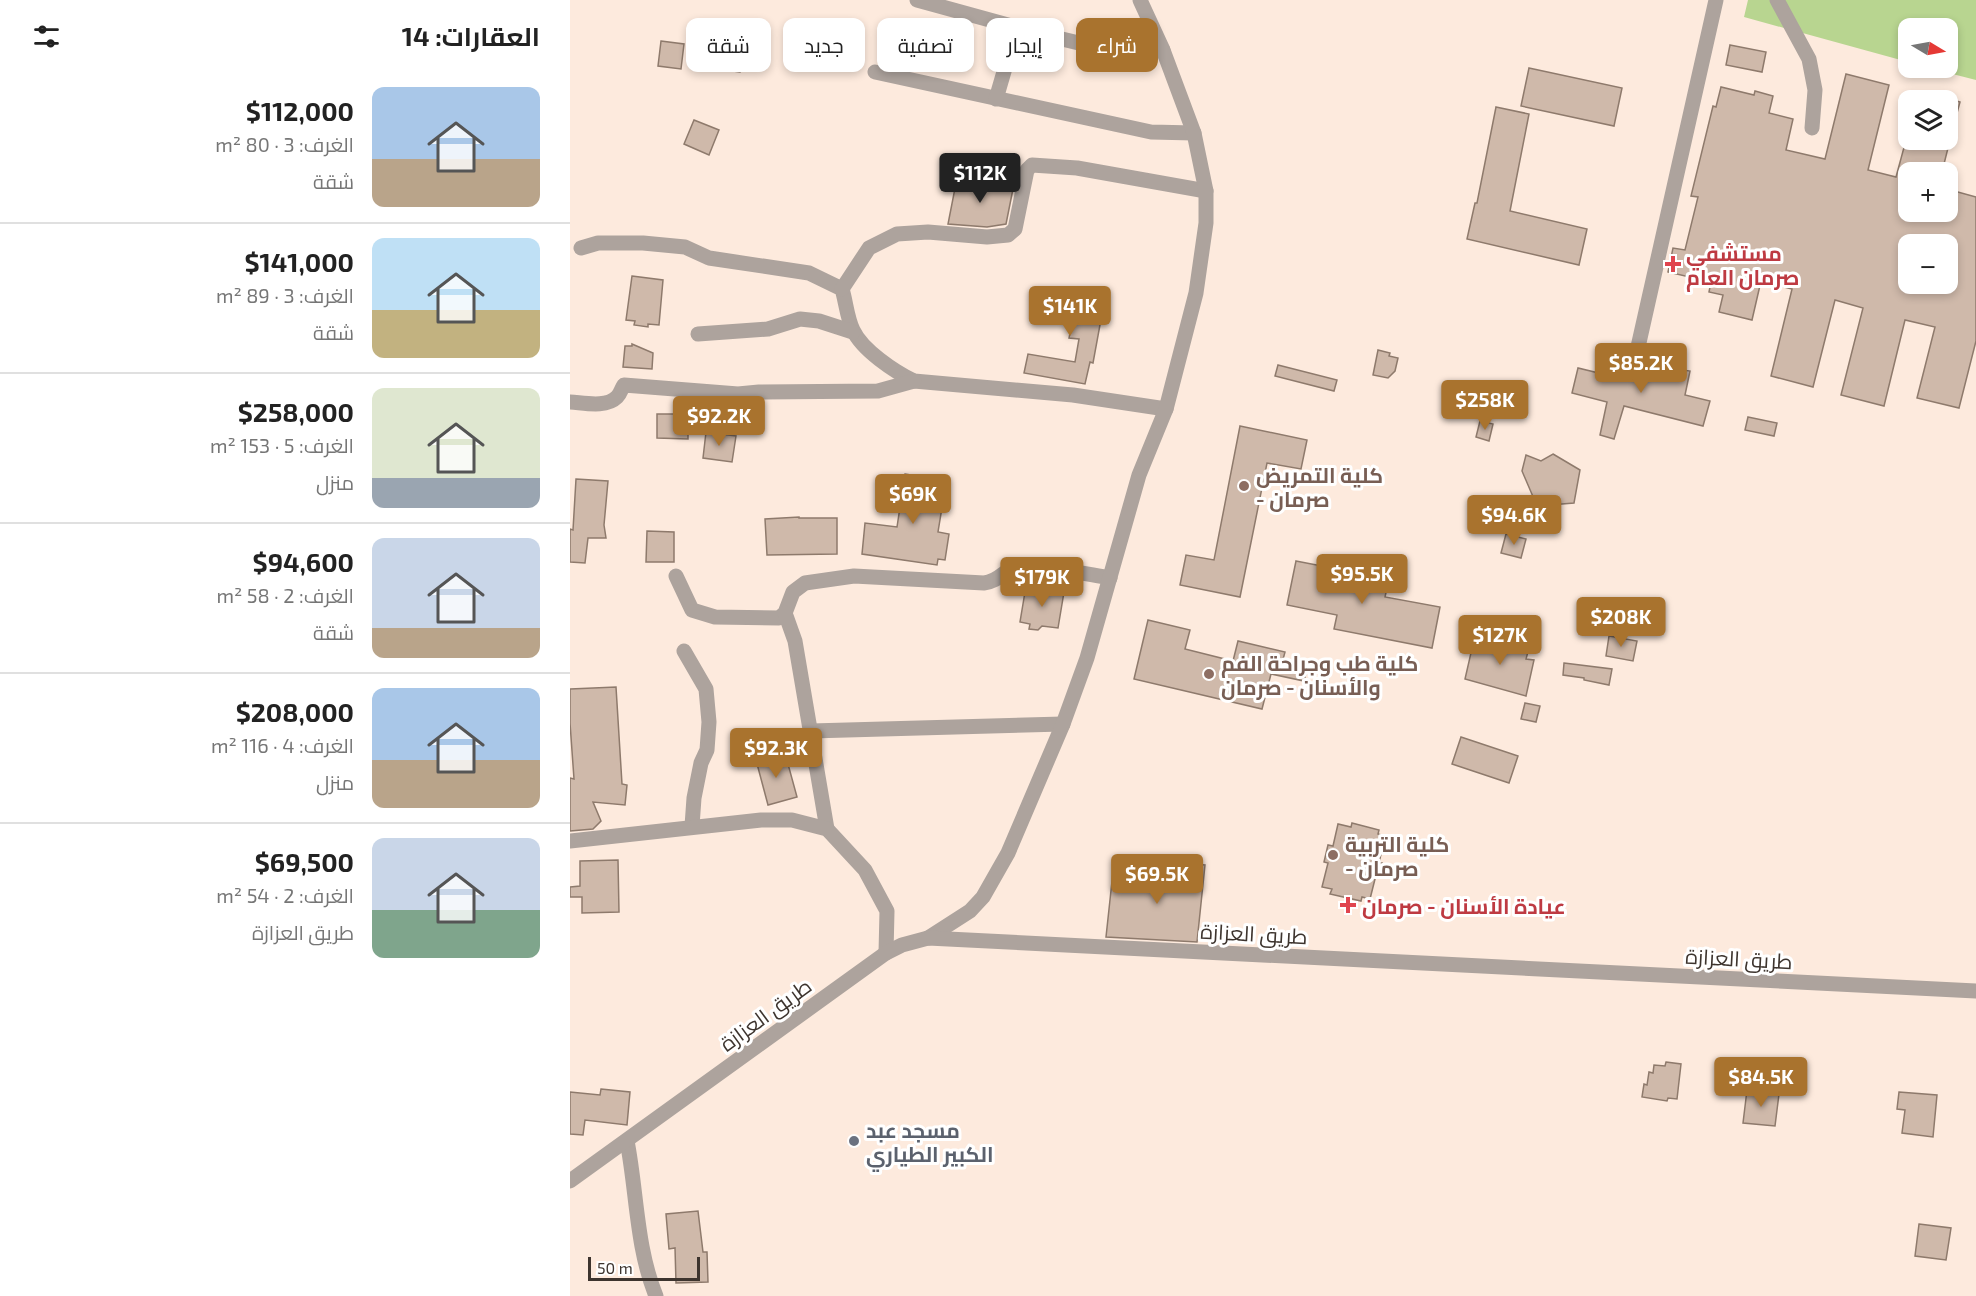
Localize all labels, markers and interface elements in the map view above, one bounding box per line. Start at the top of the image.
chip: شقة [686,18,771,72]
chip: جديد [783,18,865,72]
chip: تصفية [877,18,974,72]
chip: إيجار [986,18,1064,72]
chip: شراء [1076,18,1158,72]
north arrow [1898,18,1958,78]
map controls [1898,18,1958,294]
icon: filters [30,20,63,53]
text: العقارات: 14 [402,20,540,51]
button: layers [1898,90,1958,150]
text: $112,000 [246,95,354,126]
icon: home [420,111,492,183]
text: الغرف: 3 · 80 m² [215,132,354,156]
pin: $112K [938,153,1022,204]
text: $112K [953,160,1007,184]
button: + [1898,162,1958,222]
text: شقة [313,169,354,193]
button: − [1898,234,1958,294]
place label: مستشفي صرمان العام [1686,240,1799,292]
text: $141,000 [244,246,354,277]
marker: مستشفي صرمان العام [1664,255,1682,273]
icon: home [420,262,492,334]
text: الغرف: 3 · 89 m² [216,283,354,307]
pin: $141K [1028,286,1112,337]
text: $141K [1043,293,1097,317]
text: شقة [313,320,354,344]
pin: $85.2K [1592,343,1690,394]
text: $85.2K [1609,350,1673,374]
pin: $258K [1443,380,1527,431]
text: $258K [1455,387,1515,411]
text: $258,000 [238,396,354,427]
pin: $92.2K [670,396,768,447]
text: $92.2K [687,403,751,427]
icon: home [420,412,492,484]
text: الغرف: 5 · 153 m² [210,433,354,457]
place label: كلية التمريض - صرمان [1256,462,1383,512]
text: منزل [316,470,354,494]
pin: $69K [877,474,949,525]
marker: كلية التمريض - صرمان [1237,479,1251,493]
text: $69K [889,481,937,505]
pin: $94.6K [1465,495,1563,546]
text: $94.6K [1481,502,1547,526]
text: $94,600 [253,546,354,577]
pin: $95.5K [1313,554,1411,605]
pin: $179K [1000,557,1084,608]
text: $95.5K [1330,561,1394,585]
icon: home [420,562,492,634]
text: $179K [1014,564,1070,588]
text: الغرف: 2 · 58 m² [217,583,354,607]
pin: $208K [1579,597,1663,648]
text: $208K [1591,604,1651,628]
pin: $127K [1458,615,1542,666]
text: شقة [313,620,354,644]
text: $127K [1472,622,1528,646]
place label: كلية طب وجراحة الفم والأسنان - صرمان [1221,650,1418,701]
marker: كلية طب وجراحة الفم والأسنان - صرمان [1202,667,1216,681]
text: $208,000 [236,696,354,727]
icon: home [420,712,492,784]
pin: $92.3K [727,728,825,779]
text: الغرف: 4 · 116 m² [211,733,354,757]
text: $92.3K [744,735,808,759]
text: منزل [316,770,354,794]
place label: كلية التربية - صرمان [1345,831,1449,881]
text: $69,500 [255,846,354,877]
marker: كلية التربية - صرمان [1326,848,1340,862]
pin: $69.5K [1108,854,1206,905]
text: $69.5K [1125,861,1189,885]
icon: home [420,862,492,934]
text: الغرف: 2 · 54 m² [216,883,354,907]
place label: عيادة الأسنان - صرمان [1362,893,1566,919]
marker: عيادة الأسنان - صرمان [1339,896,1357,914]
street label: طريق العزازة [1200,918,1308,950]
text: طريق العزازة [252,920,354,944]
street label: طريق العزازة [1685,943,1793,975]
street label: طريق العزازة [714,972,817,1057]
pin: $84.5K [1712,1057,1810,1108]
text: $84.5K [1728,1064,1794,1088]
place label: مسجد عبد الكبير الطياري [866,1117,994,1172]
marker: مسجد عبد الكبير الطياري [847,1134,861,1148]
scale bar [588,1254,700,1282]
text: 50 m [597,1258,633,1277]

